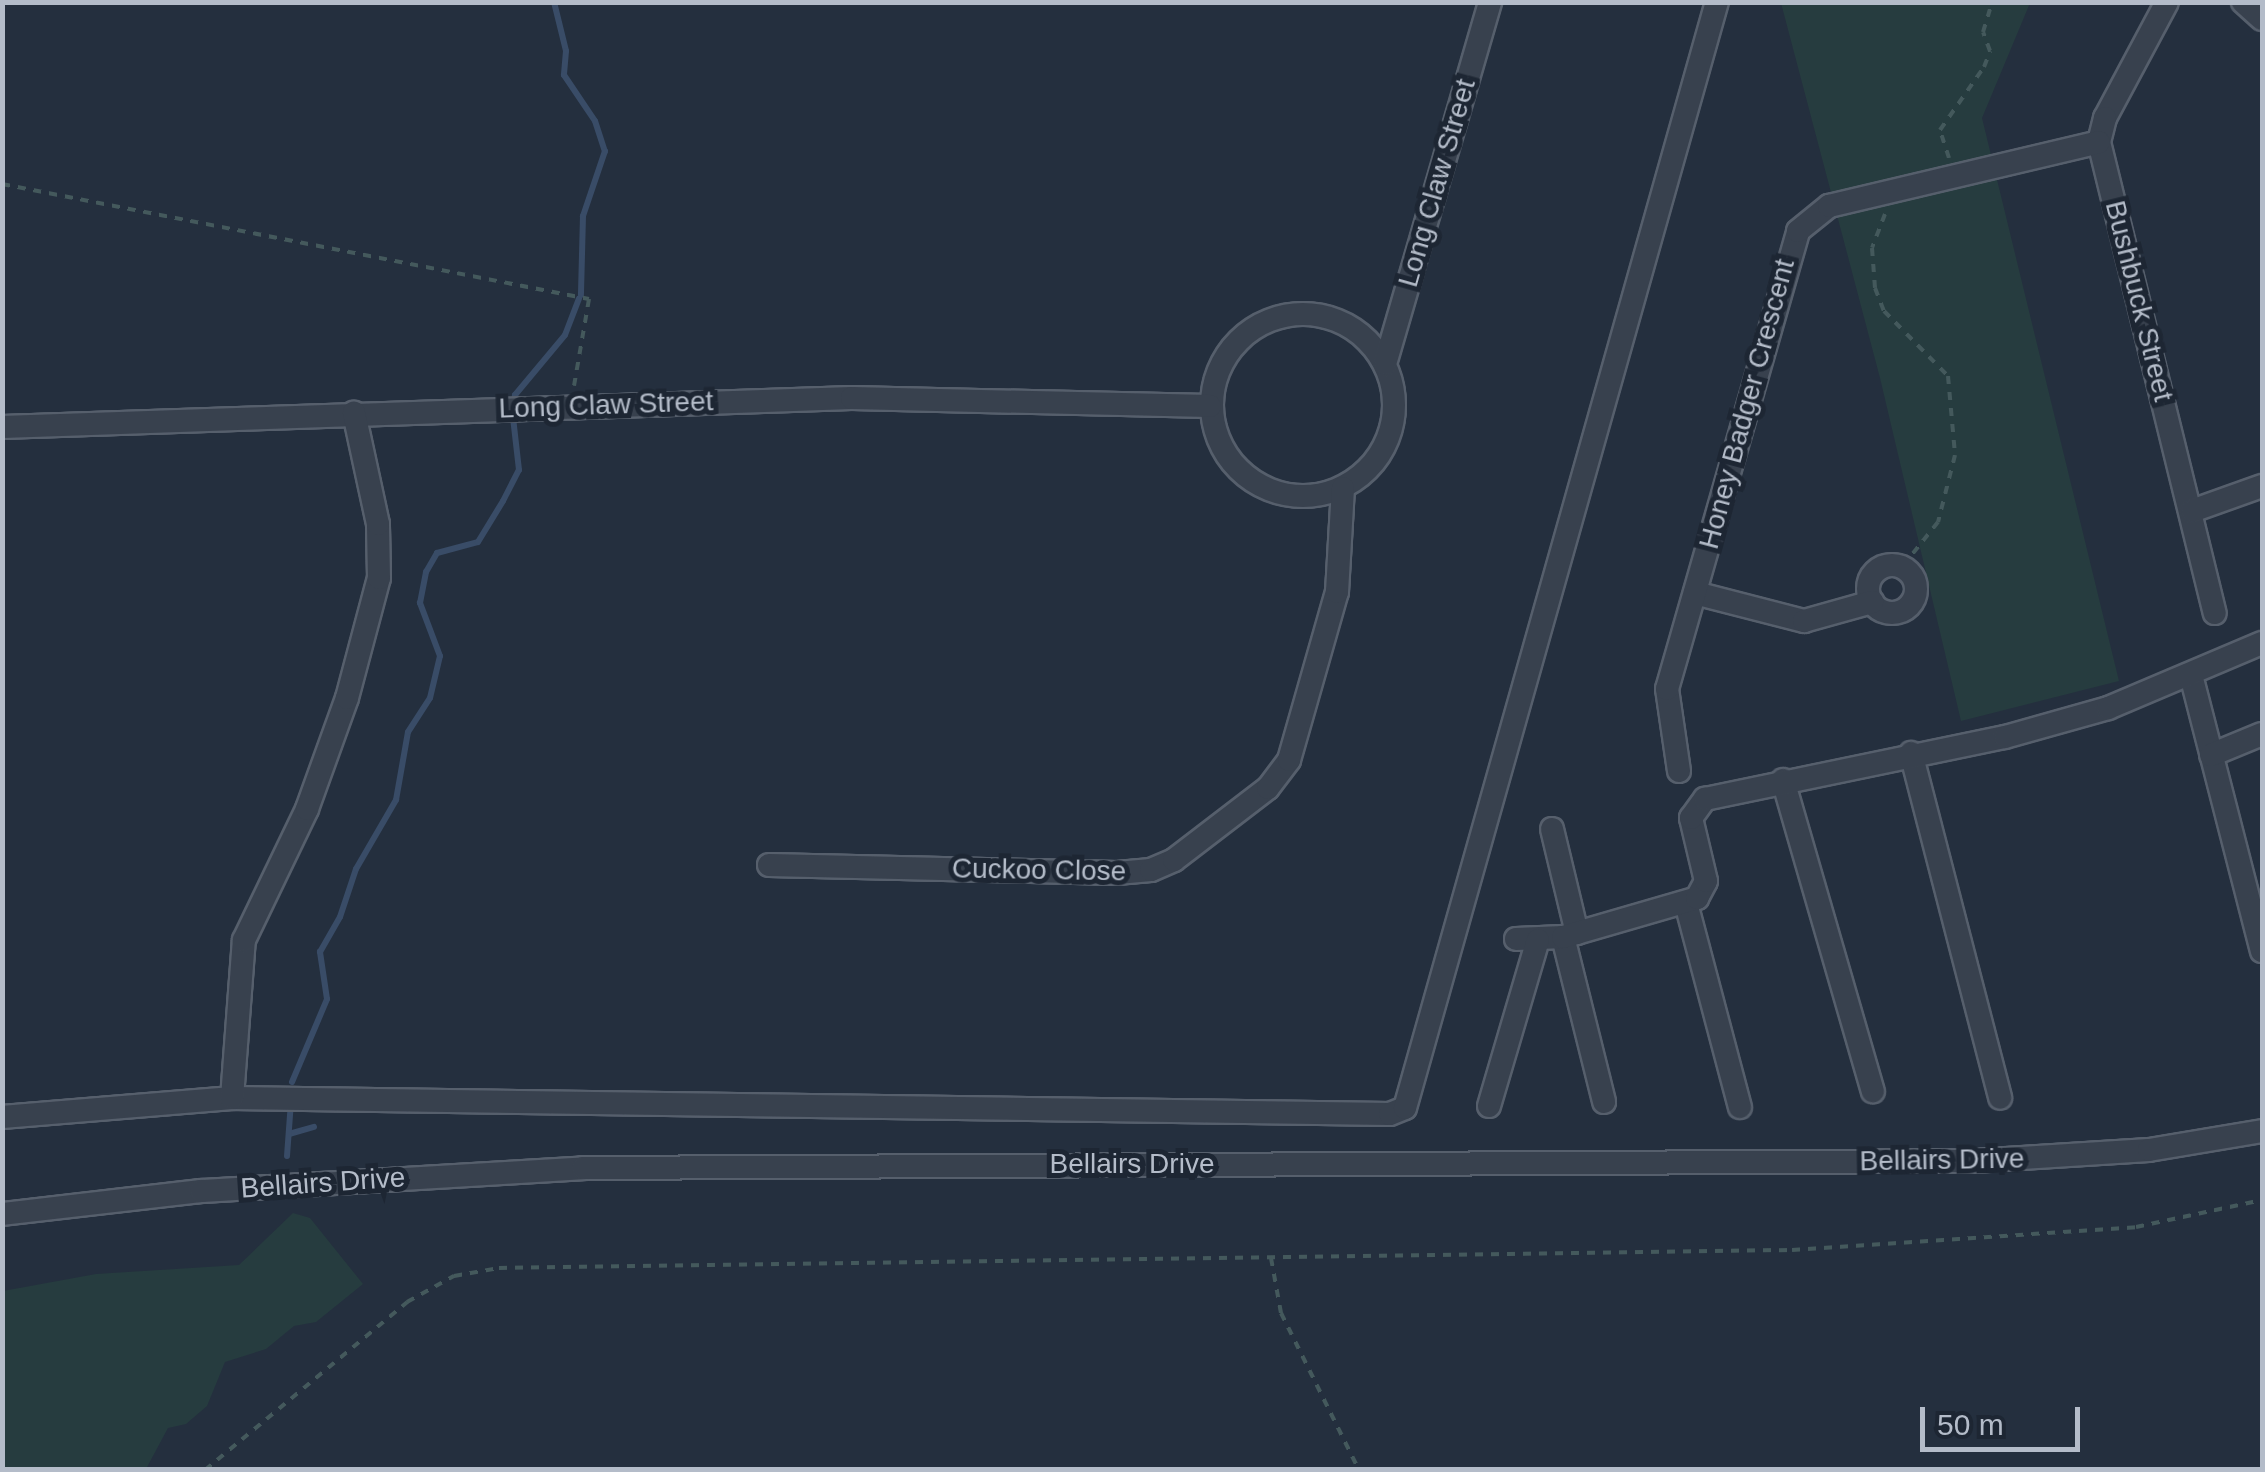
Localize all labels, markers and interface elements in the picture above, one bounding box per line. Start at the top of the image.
street label: Long Claw Street [1391,75,1483,291]
street label: Bushbuck Street [2098,197,2180,405]
street label: Honey Badger Crescent [1692,255,1802,553]
street label: Long Claw Street [498,384,714,426]
street label: Cuckoo Close [952,852,1126,888]
street label: Bellairs Drive [1859,1142,2025,1178]
street label: Bellairs Drive [1050,1147,1214,1181]
street label: Bellairs Drive [240,1160,406,1206]
scale bar [1925,1387,2085,1449]
text: 50 m [1937,1408,2004,1441]

